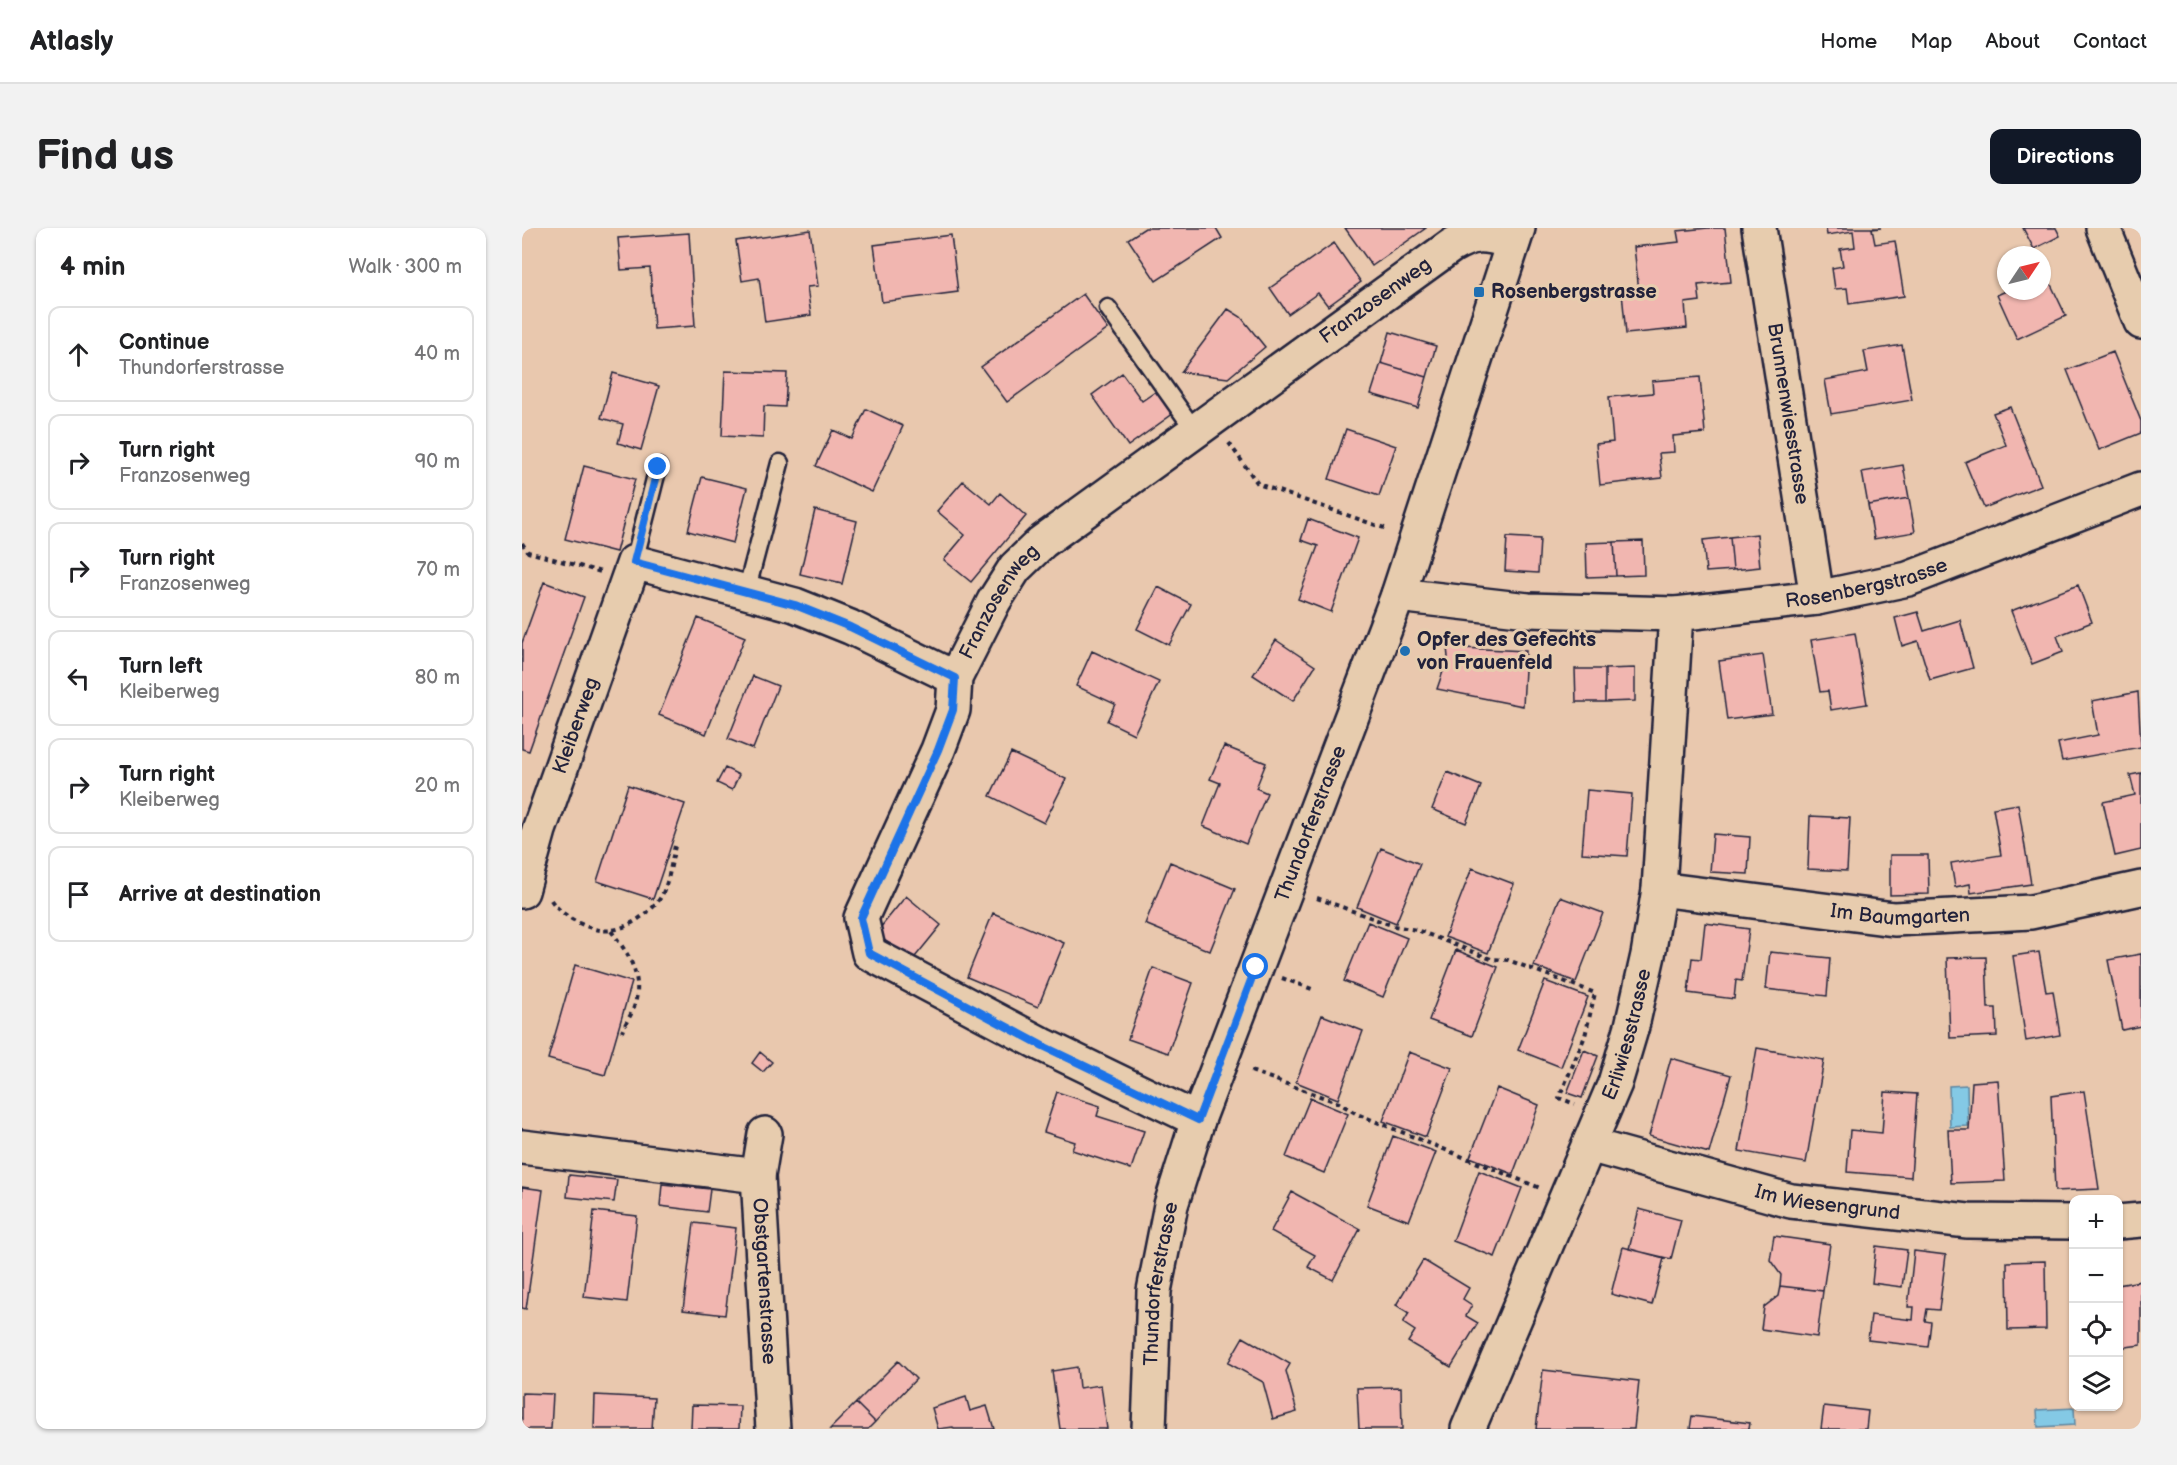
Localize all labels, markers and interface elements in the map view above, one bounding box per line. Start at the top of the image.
text: Atlasly [30,25,113,58]
text: Home [1820,29,1877,54]
text: Map [1910,29,1952,54]
text: About [1985,29,2040,54]
text: Contact [2073,29,2147,54]
button: Directions [1990,129,2141,184]
text: Find us [36,131,174,182]
north arrow [1997,246,2051,300]
text: 4 min [60,252,125,283]
street label: Franzosenweg [1315,252,1436,349]
text: Walk · 300 m [349,255,462,279]
place label: Rosenbergstrasse [1491,280,1657,304]
marker: Rosenbergstrasse [1472,285,1486,299]
street label: Brunnenwiesstrasse [1762,321,1814,506]
text: Continue [119,329,209,356]
icon: ahead [62,338,95,371]
text: 40 m [414,342,460,366]
text: Thundorferstrasse [119,356,284,380]
text: Turn right [119,437,215,464]
icon: right [62,446,95,479]
text: 90 m [415,450,460,474]
route end [644,453,670,479]
text: Franzosenweg [119,464,251,488]
street label: Franzosenweg [955,539,1044,663]
text: Turn right [119,545,215,572]
street label: Rosenbergstrasse [1784,553,1951,614]
icon: right [62,554,95,587]
text: 70 m [416,558,460,582]
text: Franzosenweg [119,572,251,596]
place label: Opfer des Gefechts von Frauenfeld [1416,628,1596,675]
marker: Opfer des Gefechts von Frauenfeld [1398,644,1412,658]
text: Turn left [119,653,203,680]
icon: left [62,662,95,695]
text: 80 m [415,666,460,690]
street label: Kleiberweg [548,674,604,777]
text: Kleiberweg [119,680,220,704]
street label: Thundorferstrasse [1270,742,1352,905]
text: Turn right [119,761,215,788]
icon: right [62,770,95,803]
text: 20 m [415,774,460,798]
text: Kleiberweg [119,788,220,812]
icon: arrive [62,878,95,911]
text: Arrive at destination [119,881,321,908]
street label: Im Baumgarten [1829,899,1971,931]
route start [1242,953,1268,979]
street label: Erliwiesstrasse [1597,966,1657,1104]
street label: Im Wiesengrund [1752,1180,1902,1225]
map controls [2069,1195,2123,1411]
button: + [2069,1195,2123,1249]
street label: Obstgartenstrasse [747,1197,781,1365]
street label: Thundorferstrasse [1139,1200,1183,1366]
button: − [2069,1249,2123,1303]
button: locate [2069,1303,2123,1357]
button: layers [2069,1357,2123,1411]

